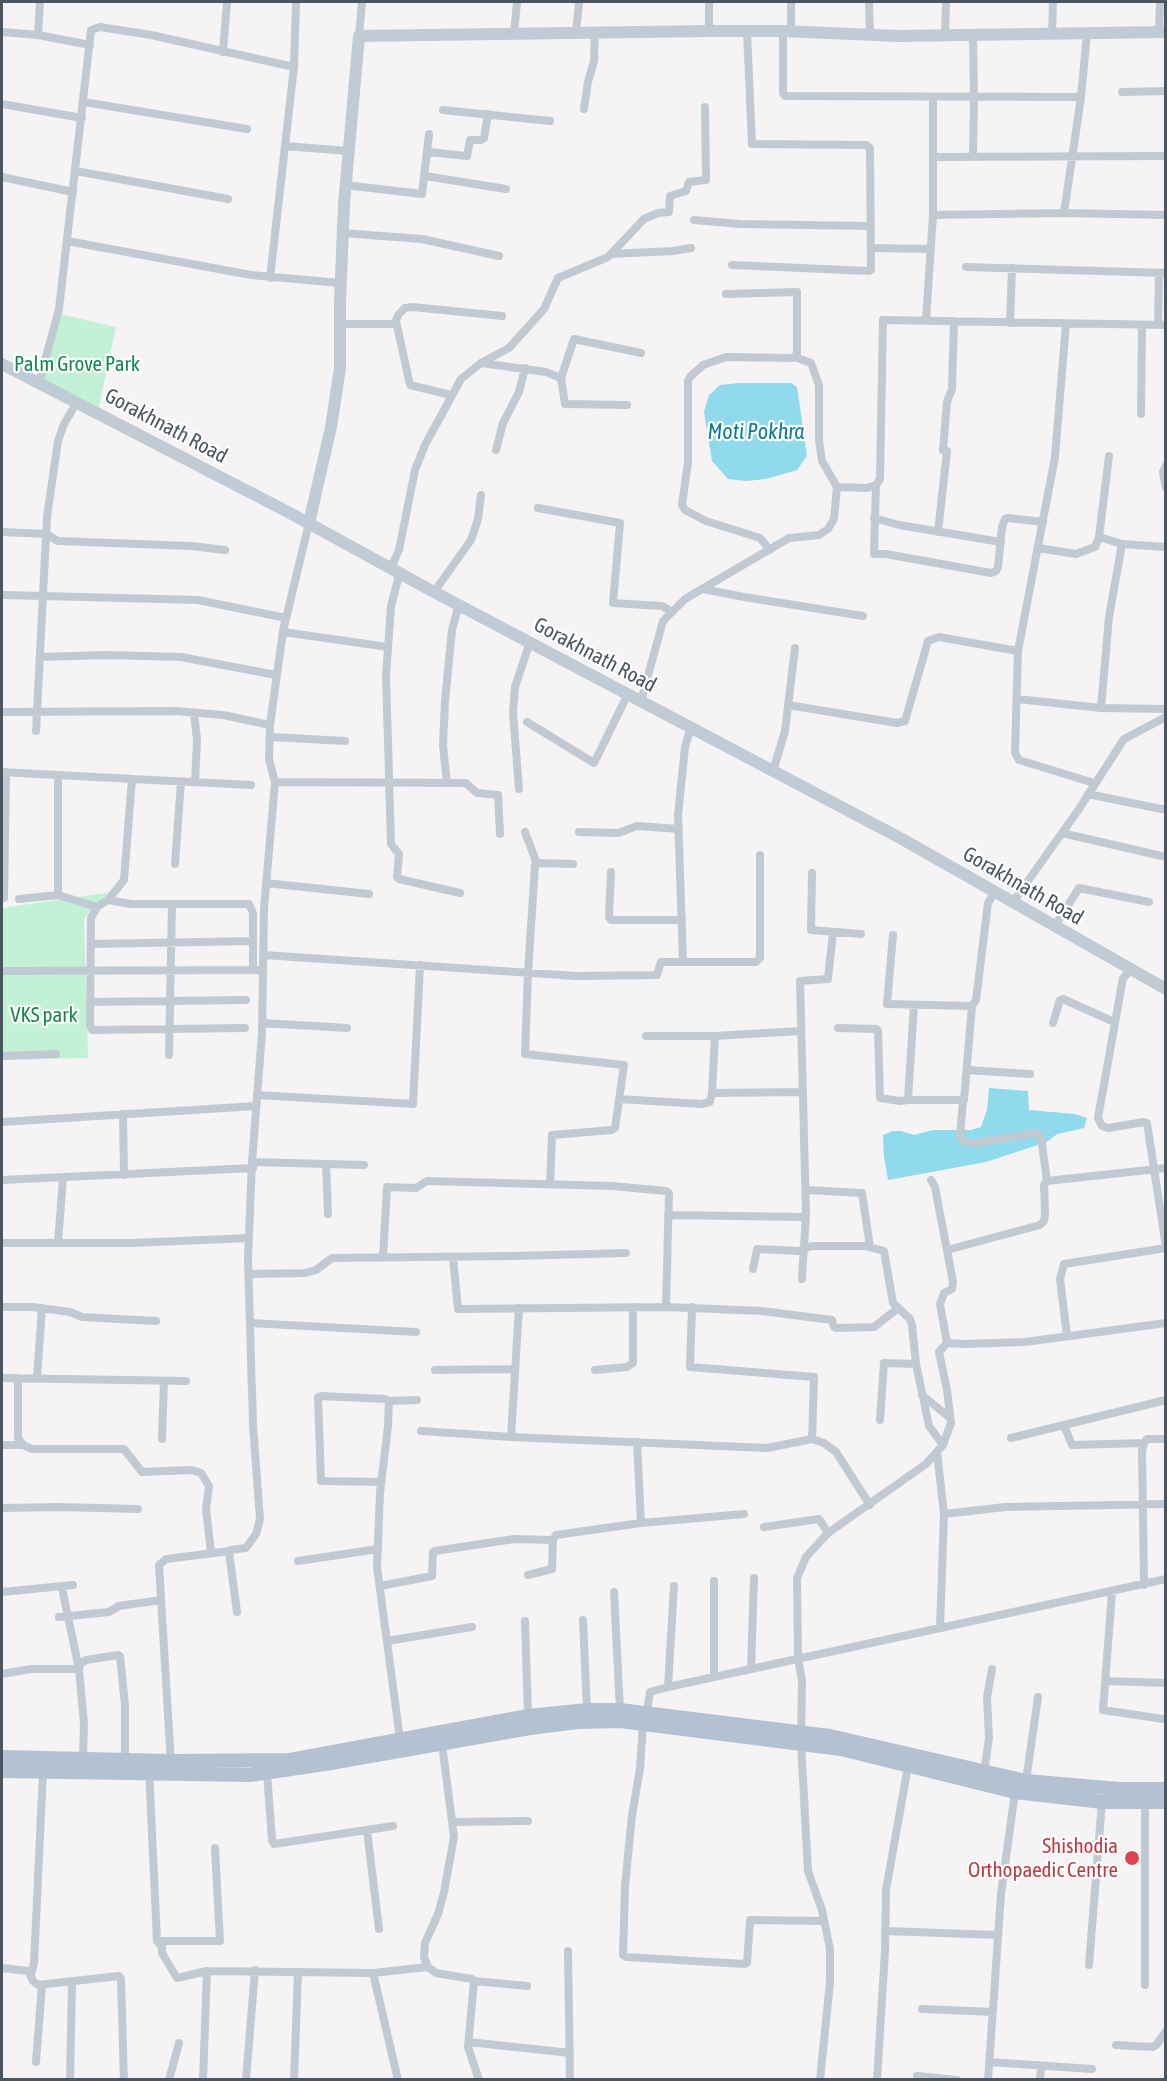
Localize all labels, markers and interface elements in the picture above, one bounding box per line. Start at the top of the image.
park label: Palm Grove Park [14,351,140,377]
street label: Gorakhnath Road [100,383,232,469]
water label: Moti Pokhra [708,419,804,445]
street label: Gorakhnath Road [529,612,661,698]
street label: Gorakhnath Road [958,841,1088,931]
park label: VKS park [10,1002,78,1028]
place label: Shishodia Orthopaedic Centre [968,1833,1118,1883]
marker: Shishodia Orthopaedic Centre [1123,1849,1141,1867]

